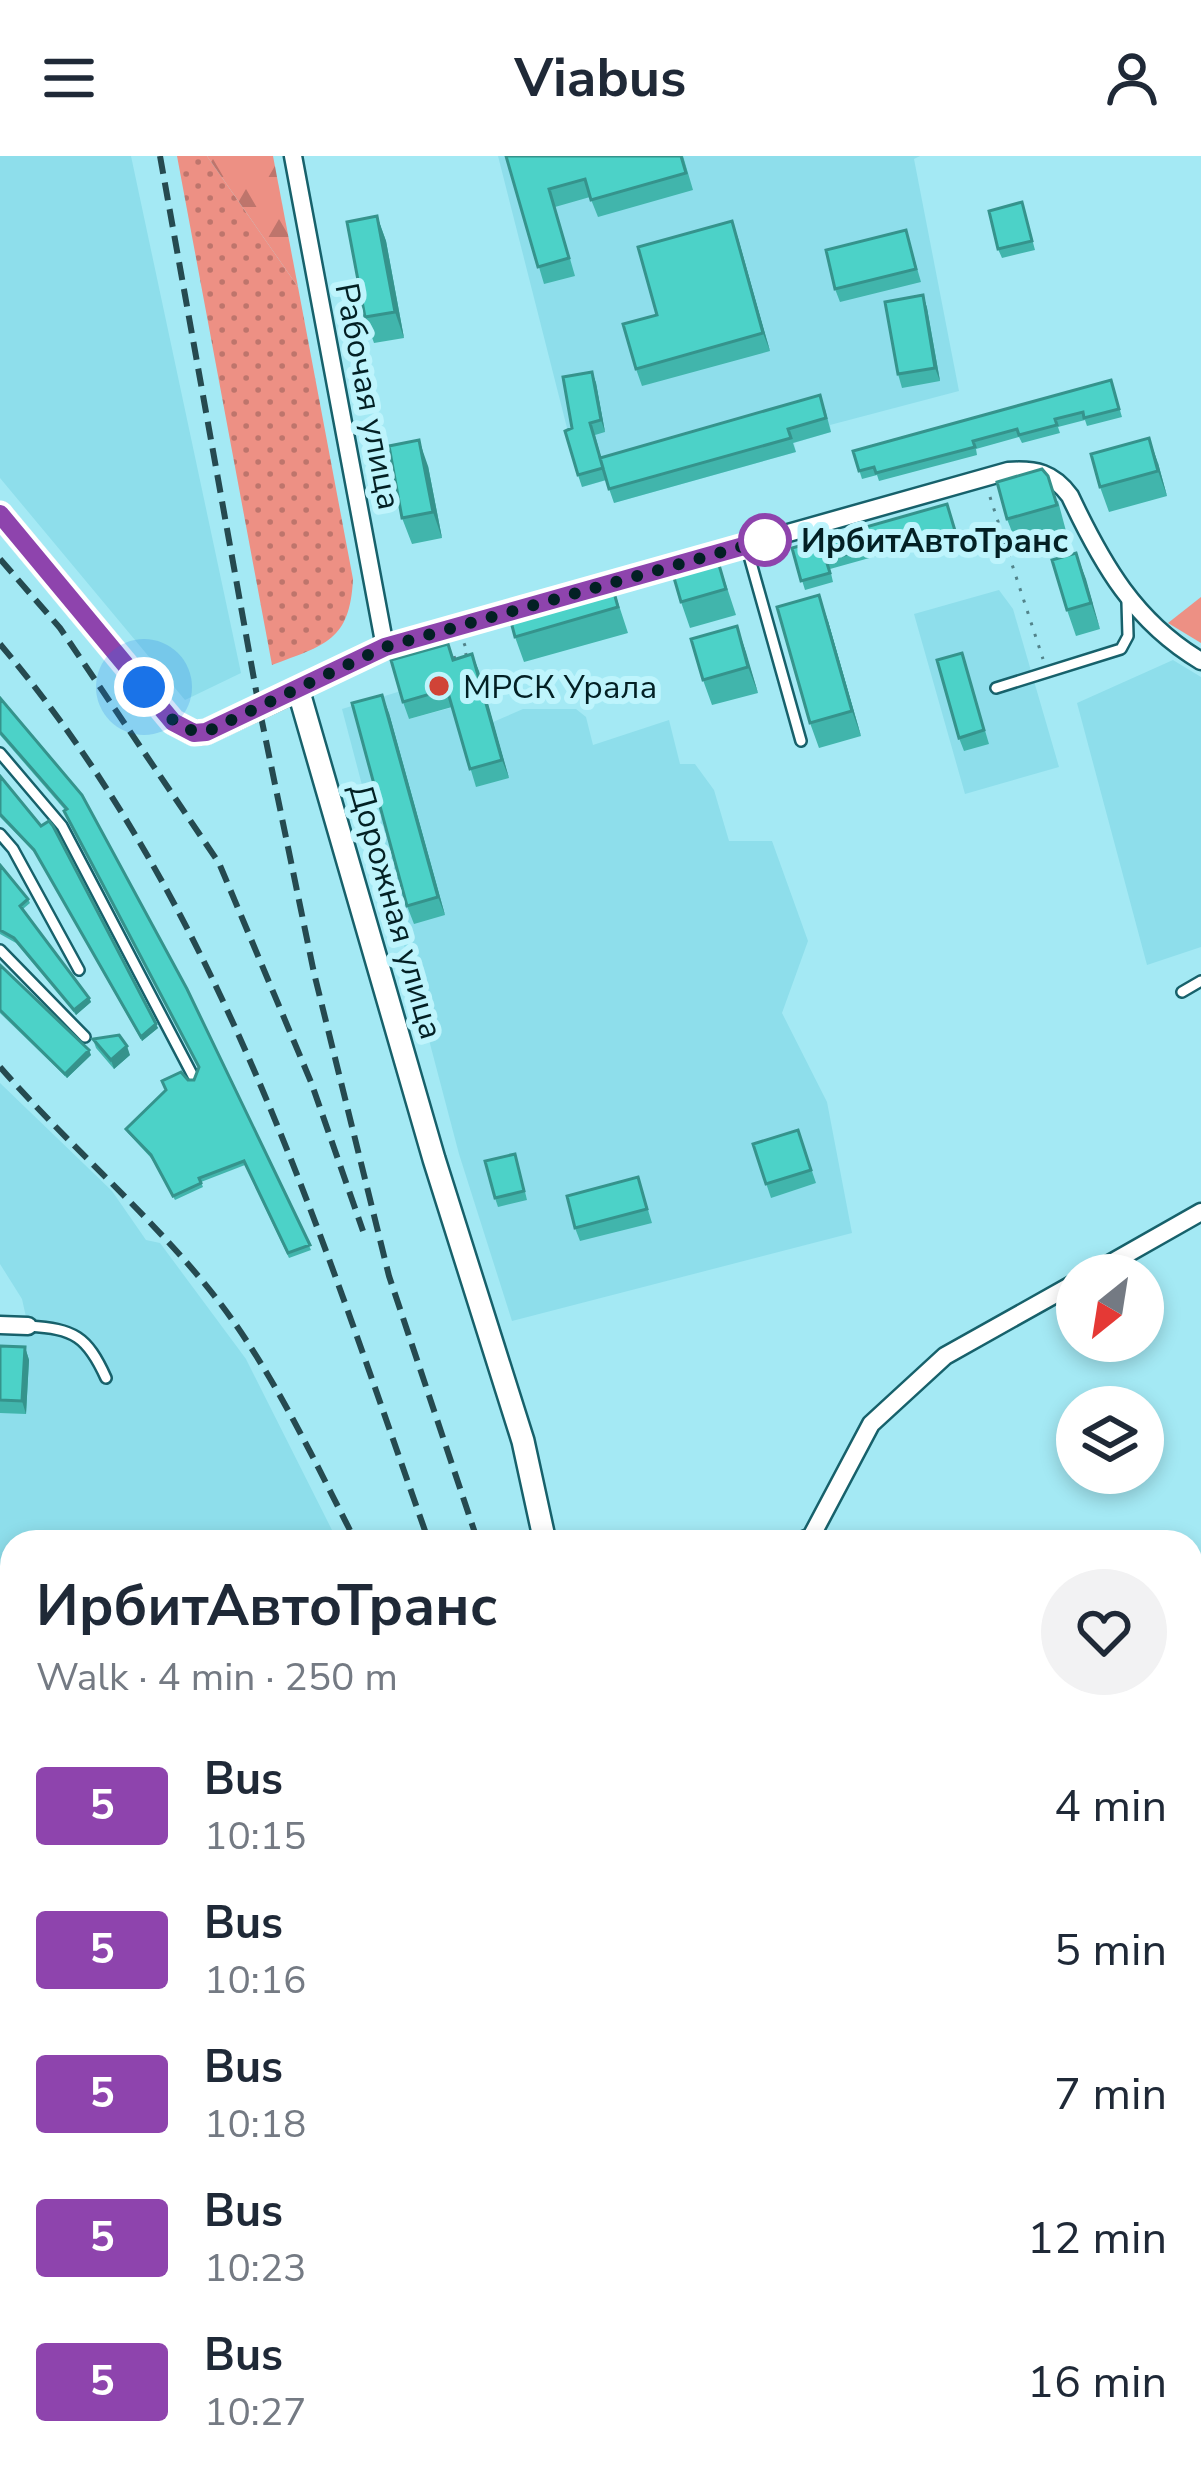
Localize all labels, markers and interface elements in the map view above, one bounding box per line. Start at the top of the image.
text: Viabus [515,41,686,115]
icon: menu [36,45,102,111]
icon: person [1099,45,1165,111]
street label: Рабочая улица [324,279,412,513]
marker: ИрбитАвтоТранс [740,515,790,565]
place label: ИрбитАвтоТранс [801,519,1068,564]
your location [114,657,174,717]
place label: МРСК Урала [463,665,657,710]
marker: МРСК Урала [426,673,452,699]
street label: Дорожная улица [338,778,454,1044]
north arrow [1056,1254,1164,1362]
map controls [1056,1254,1164,1494]
button: layers [1056,1386,1164,1494]
text: ИрбитАвтоТранс [36,1567,497,1645]
button: heart [1041,1569,1167,1695]
text: Walk · 4 min · 250 m [36,1651,398,1704]
text: Bus [204,1749,283,1810]
text: 4 min [1054,1776,1167,1837]
text: 5 [89,1777,115,1834]
text: 10:15 [204,1810,307,1863]
text: Bus [204,1893,283,1954]
text: 5 min [1054,1920,1167,1981]
text: 5 [89,1921,115,1978]
text: 10:16 [204,1954,307,2007]
text: Bus [204,2037,283,2098]
text: 7 min [1054,2064,1167,2125]
text: 5 [89,2065,115,2122]
text: 10:18 [204,2098,307,2151]
text: Bus [204,2181,283,2242]
text: 12 min [1027,2208,1167,2269]
text: 5 [89,2209,115,2266]
text: 10:23 [204,2242,307,2295]
text: Bus [204,2325,283,2386]
text: 16 min [1027,2352,1167,2413]
text: 5 [89,2353,115,2410]
text: 10:27 [204,2386,307,2439]

